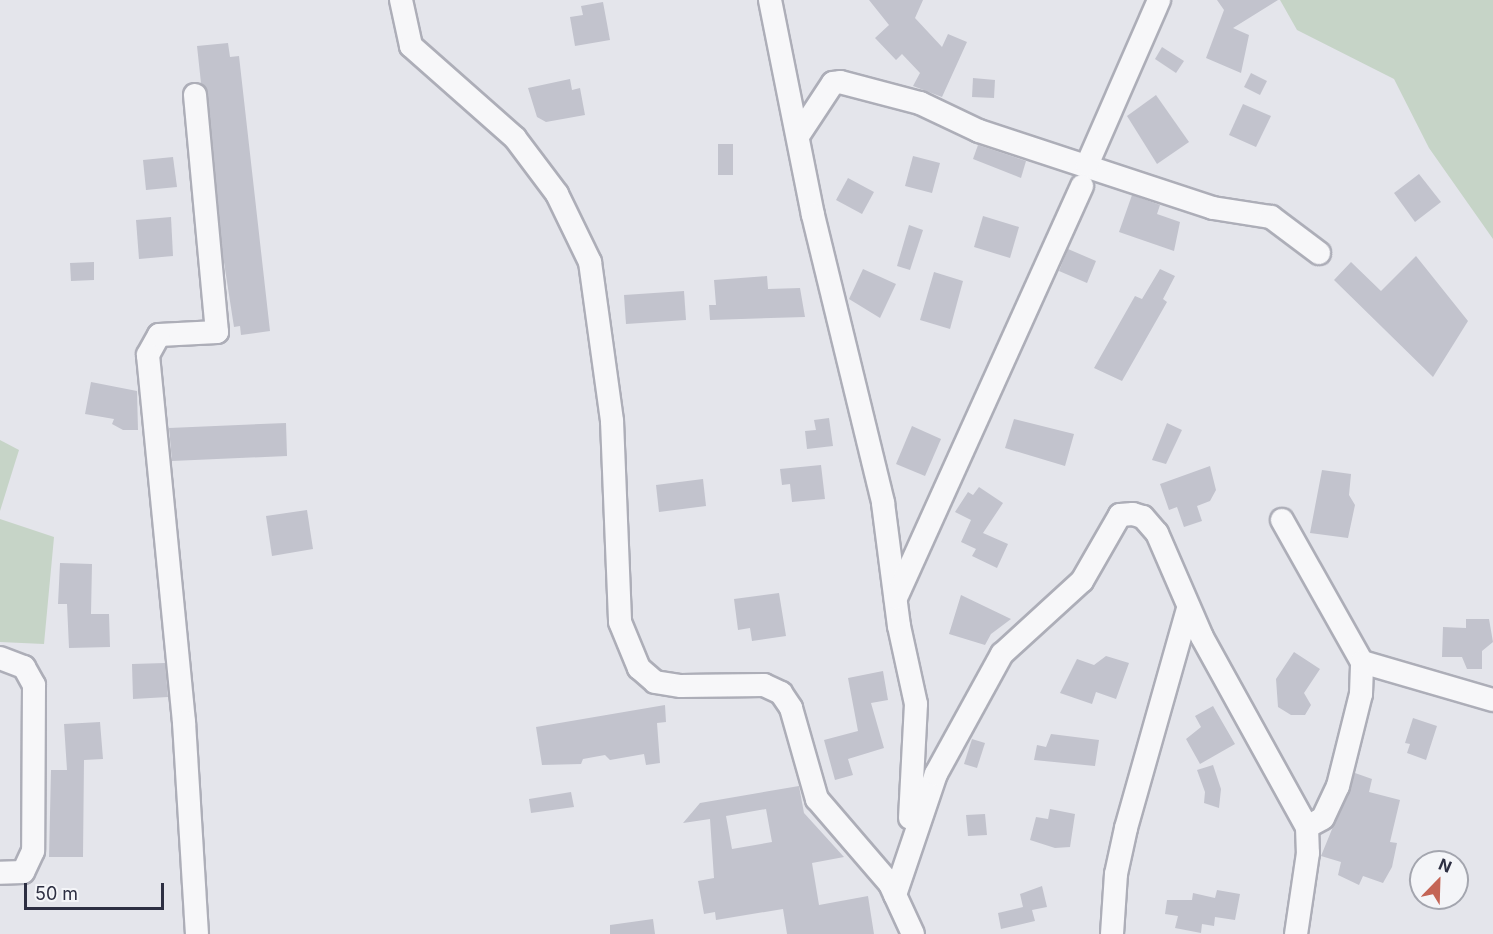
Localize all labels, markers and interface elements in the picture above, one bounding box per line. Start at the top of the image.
north arrow [1409,850,1469,910]
text: N [1436,854,1455,877]
scale bar [27,871,166,909]
text: 50 m [35,883,78,904]

